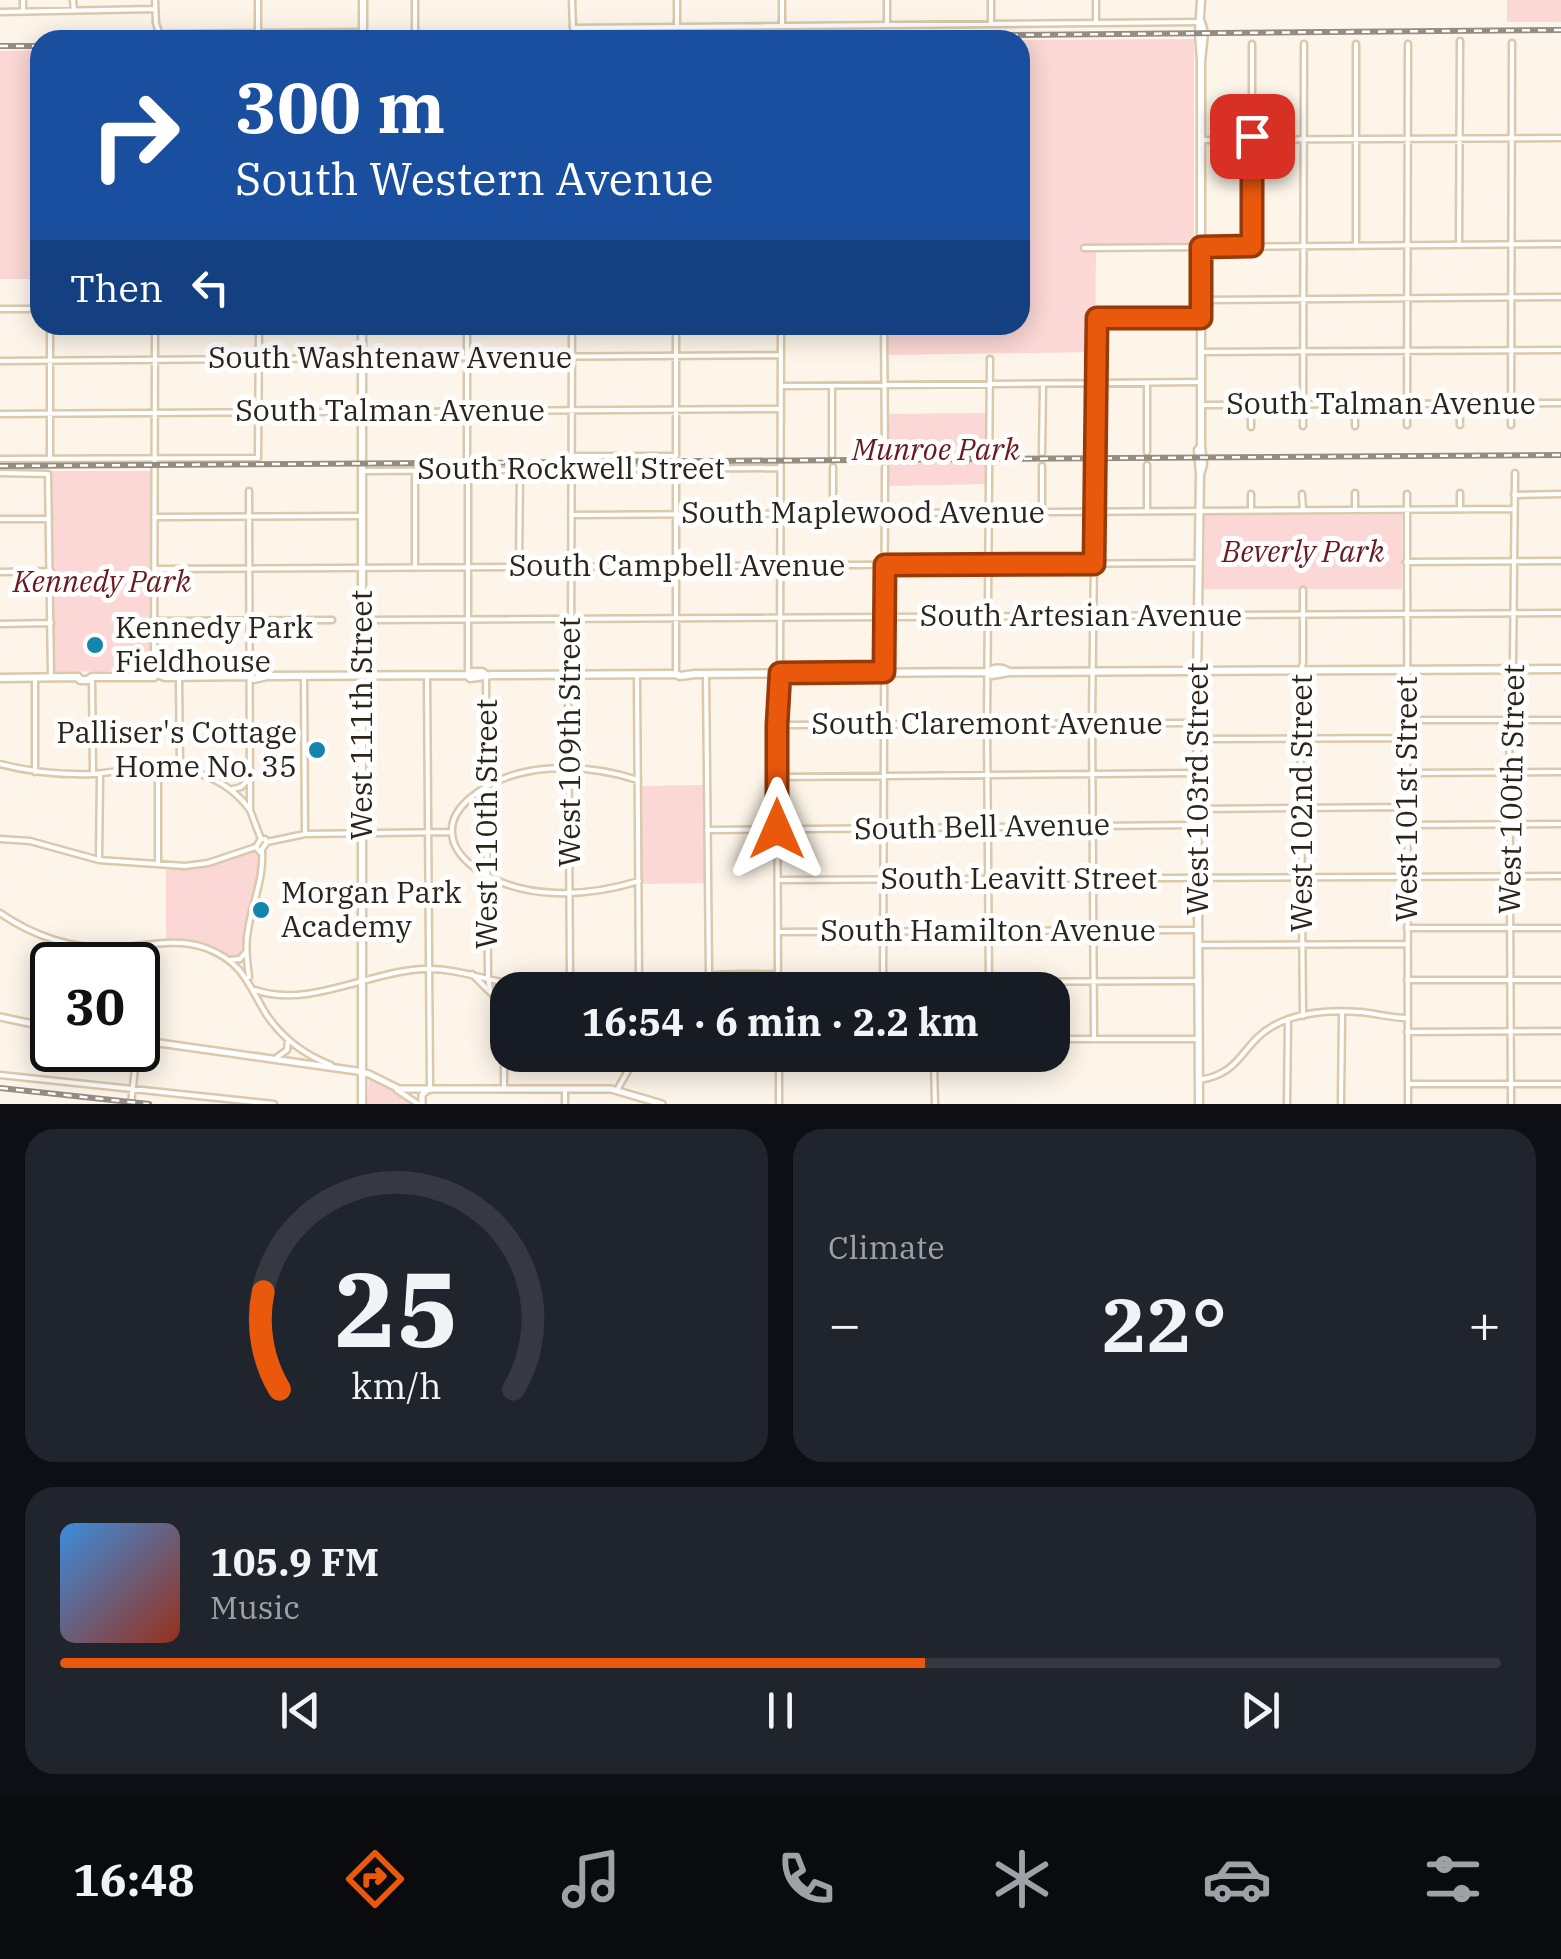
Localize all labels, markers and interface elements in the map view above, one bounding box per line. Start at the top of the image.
text: 300 m [235,61,445,152]
icon: right [70,70,200,200]
pin [1210,94,1295,179]
icon: arrive [1225,109,1280,164]
text: South Western Avenue [235,149,714,207]
icon: left [183,260,238,315]
text: Then [70,263,163,312]
street label: South Washtenaw Avenue [208,337,572,376]
street label: South Talman Avenue [1226,383,1536,422]
street label: South Talman Avenue [235,390,545,429]
park label: Munroe Park [851,429,1020,468]
street label: South Rockwell Street [417,448,725,487]
street label: South Maplewood Avenue [681,492,1045,531]
park label: Beverly Park [1221,531,1384,570]
street label: South Campbell Avenue [509,545,845,584]
park label: Kennedy Park [12,561,191,600]
street label: West 111th Street [341,590,380,840]
street label: South Artesian Avenue [920,595,1242,634]
place label: Kennedy Park Fieldhouse [115,607,313,680]
street label: West 109th Street [549,617,588,867]
marker: Kennedy Park Fieldhouse [84,634,106,656]
street label: West 103rd Street [1177,663,1216,915]
street label: West 100th Street [1489,664,1532,914]
street label: West 102nd Street [1281,674,1320,932]
street label: West 101st Street [1386,676,1425,922]
street label: West 110th Street [466,699,505,949]
street label: South Claremont Avenue [811,703,1163,742]
place label: Palliser's Cottage Home No. 35 [56,712,297,785]
marker: Palliser's Cottage Home No. 35 [306,739,328,761]
position arrow [725,777,829,881]
street label: South Bell Avenue [854,804,1110,847]
street label: South Leavitt Street [880,858,1158,897]
place label: Morgan Park Academy [281,872,462,945]
marker: Morgan Park Academy [250,899,272,921]
street label: South Hamilton Avenue [820,910,1156,949]
speed limit sign: 30 [30,942,160,1072]
text: 16:54 · 6 min · 2.2 km [581,997,979,1046]
text: Climate [828,1226,945,1268]
text: 25 [334,1240,459,1376]
text: 22° [1102,1275,1227,1373]
text: − [828,1288,861,1359]
text: + [1468,1288,1501,1359]
text: km/h [351,1362,442,1409]
text: 105.9 FM [210,1537,379,1586]
text: Music [210,1586,300,1628]
icon: previous [273,1683,328,1738]
icon: pause [753,1683,808,1738]
icon: next [1233,1683,1288,1738]
icon: directions [340,1844,410,1914]
icon: music [556,1844,626,1914]
icon: phone [771,1844,841,1914]
icon: climate [987,1844,1057,1914]
icon: car [1202,1844,1272,1914]
icon: filters [1418,1844,1488,1914]
text: 16:48 [73,1850,194,1908]

